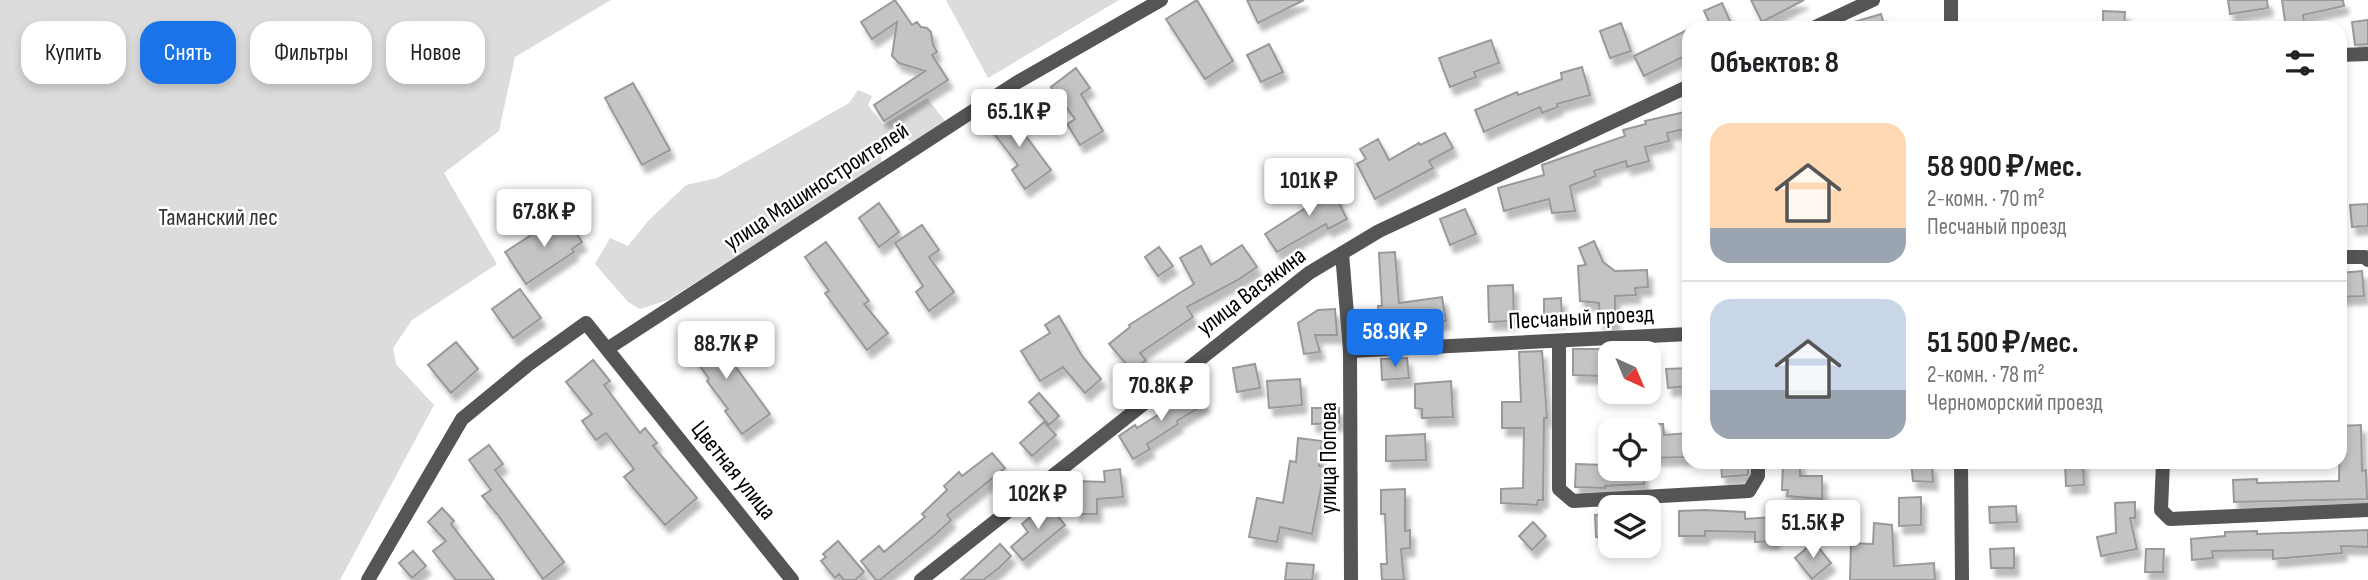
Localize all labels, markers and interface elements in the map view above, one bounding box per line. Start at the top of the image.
chip: Купить [21,21,126,84]
chip: Снять [140,21,236,84]
chip: Фильтры [250,21,372,84]
chip: Новое [386,21,485,84]
icon: filters [2281,44,2319,82]
text: Объектов: 8 [1710,45,1839,81]
pin: 65.1K ₽ [954,90,1084,149]
text: 65.1K ₽ [987,98,1051,126]
street label: улица Машиностроителей [719,116,914,257]
text: 58 900 ₽/мес. [1927,149,2082,185]
icon: home [1766,151,1850,235]
pin: 101K ₽ [1252,158,1366,218]
text: 101K ₽ [1280,167,1338,195]
text: 2-комн. · 70 m² [1927,185,2045,213]
pin: 67.8K ₽ [479,190,609,249]
text: 67.8K ₽ [512,198,576,226]
park label: Таманский лес [158,203,278,232]
text: Песчаный проезд [1927,213,2066,241]
street label: улица Васякина [1191,241,1311,342]
street label: Песчаный проезд [1508,299,1654,336]
pin: 58.9K ₽ [1330,310,1460,369]
text: 58.9K ₽ [1362,318,1428,346]
pin: 88.7K ₽ [661,322,791,381]
text: 51 500 ₽/мес. [1927,325,2079,361]
icon: home [1766,327,1850,411]
text: 88.7K ₽ [694,330,758,358]
north arrow [1598,341,1661,404]
map controls [1598,341,1661,558]
text: 2-комн. · 78 m² [1927,361,2045,389]
pin: 70.8K ₽ [1096,364,1226,423]
text: 70.8K ₽ [1129,372,1193,400]
text: Черноморский проезд [1927,389,2103,417]
street label: улица Попова [1314,402,1343,514]
street label: Цветная улица [685,415,782,526]
button: locate [1598,418,1661,481]
pin: 102K ₽ [981,472,1095,531]
text: 102K ₽ [1009,480,1067,508]
button: layers [1598,495,1661,558]
pin: 51.5K ₽ [1748,500,1878,560]
text: 51.5K ₽ [1781,509,1845,537]

